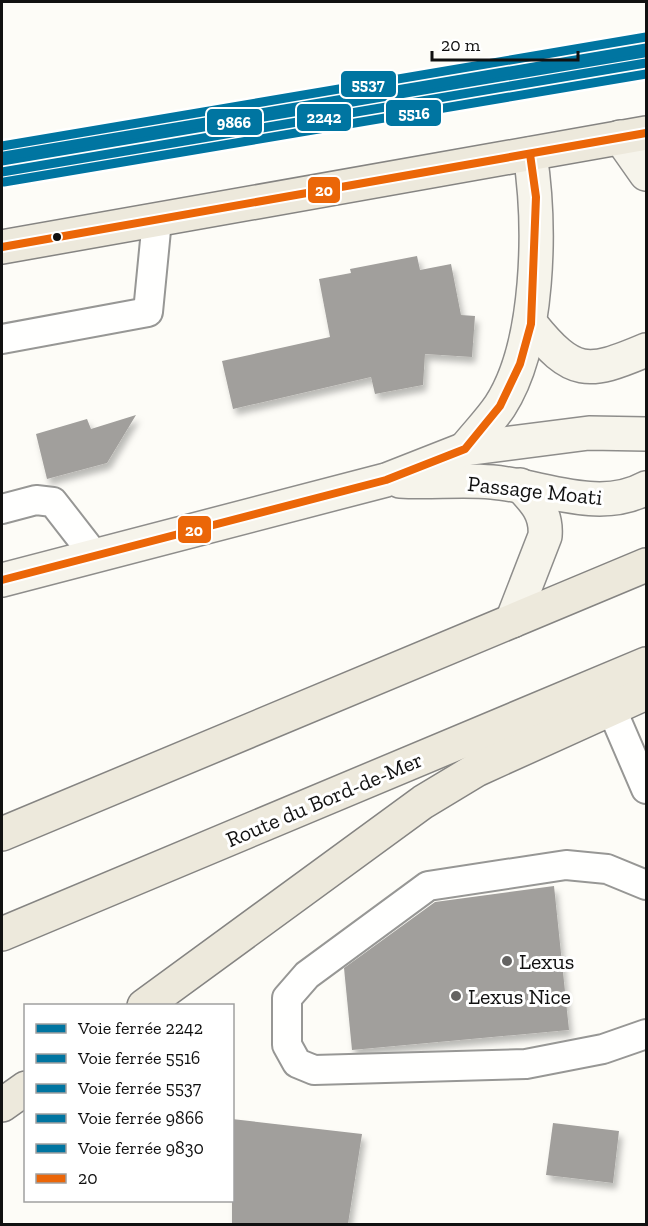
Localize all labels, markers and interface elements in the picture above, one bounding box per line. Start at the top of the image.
scale bar [432,24,578,62]
text: 20 m [441,34,481,56]
line badge: 5537 [340,70,397,98]
text: 5537 [351,75,385,94]
line badge: 5516 [385,99,442,127]
line badge: 2242 [296,103,352,132]
text: 5516 [398,104,430,123]
line badge: 9866 [206,108,263,136]
text: 2242 [307,108,342,127]
text: 9866 [217,113,252,132]
line badge: 20 [307,176,341,204]
text: 20 [315,181,333,200]
unlabelled marker [51,231,63,243]
street label: Passage Moati [466,470,604,511]
line badge: 20 [177,515,212,544]
text: 20 [185,521,203,540]
street label: Route du Bord-de-Mer [222,746,427,853]
place label: Lexus [519,948,574,975]
marker: Lexus [500,954,514,968]
place label: Lexus Nice [468,983,571,1010]
marker: Lexus Nice [449,989,463,1003]
legend [24,1004,234,1202]
text: Voie ferrée 2242 [77,1017,203,1039]
text: Voie ferrée 5516 [77,1047,200,1069]
text: Voie ferrée 5537 [77,1077,202,1099]
text: Voie ferrée 9866 [77,1107,204,1129]
text: Voie ferrée 9830 [77,1137,204,1159]
text: 20 [78,1167,98,1189]

